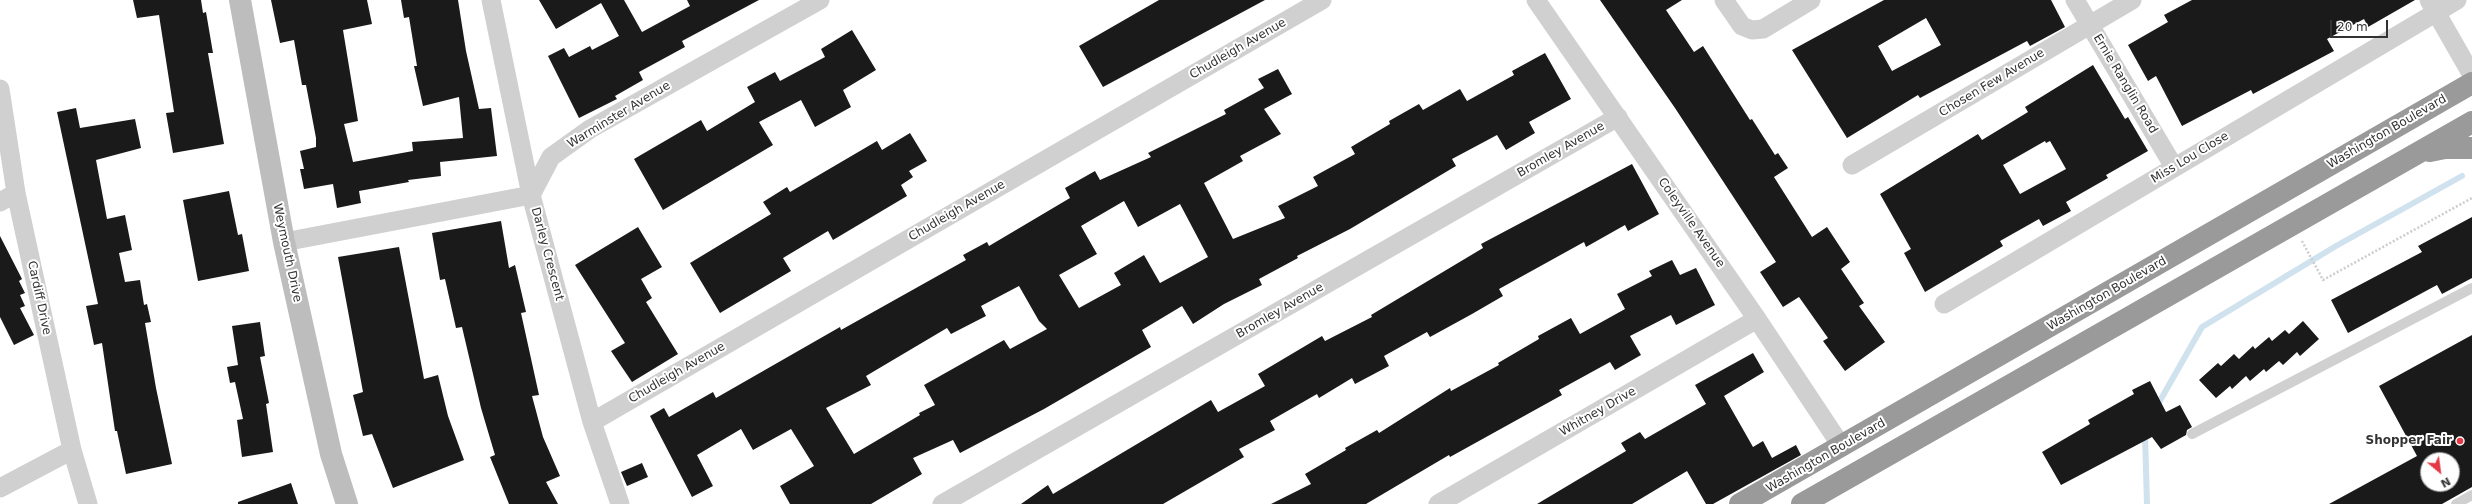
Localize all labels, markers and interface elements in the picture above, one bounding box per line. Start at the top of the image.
scale bar [2332,12,2390,38]
street label: Chudleigh Avenue [1187,16,1289,82]
text: 20 m [2337,20,2368,34]
street label: Ernie Ranglin Road [2090,32,2160,136]
street label: Chosen Few Avenue [1937,46,2047,120]
street label: Warminster Avenue [565,79,673,151]
street label: Washington Boulevard [2325,92,2449,172]
street label: Bromley Avenue [1515,119,1607,181]
street label: Miss Lou Close [2149,129,2231,187]
street label: Coleyville Avenue [1655,175,1727,271]
street label: Chudleigh Avenue [906,178,1008,244]
street label: Weymouth Drive [270,202,304,304]
street label: Darley Crescent [528,206,566,302]
street label: Washington Boulevard [2045,254,2169,334]
street label: Cardiff Drive [24,260,54,336]
street label: Bromley Avenue [1234,280,1326,342]
street label: Chudleigh Avenue [626,340,728,406]
street label: Whitney Drive [1557,384,1639,440]
street label: Washington Boulevard [1764,416,1888,496]
place label: Shopper Fair [2366,434,2452,448]
marker: Shopper Fair [2455,436,2465,446]
north arrow [2420,452,2460,492]
text: N [2438,474,2453,490]

